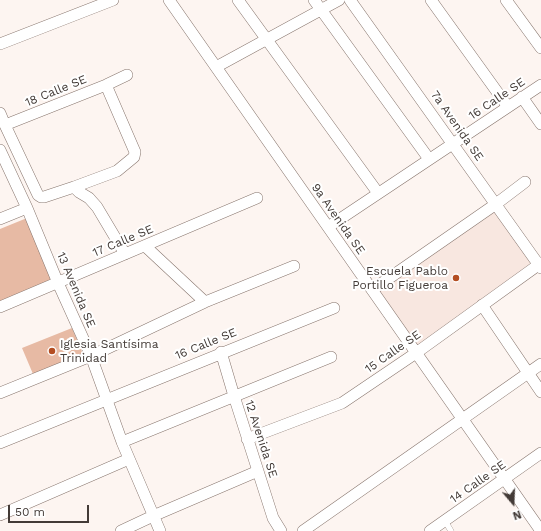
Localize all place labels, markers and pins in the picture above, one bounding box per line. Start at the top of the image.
place label: Escuela Pablo Portillo Figueroa [352,264,448,292]
marker: Escuela Pablo Portillo Figueroa [451,273,461,283]
place label: Iglesia Santísima Trinidad [60,337,158,365]
marker: Iglesia Santísima Trinidad [47,346,57,356]

